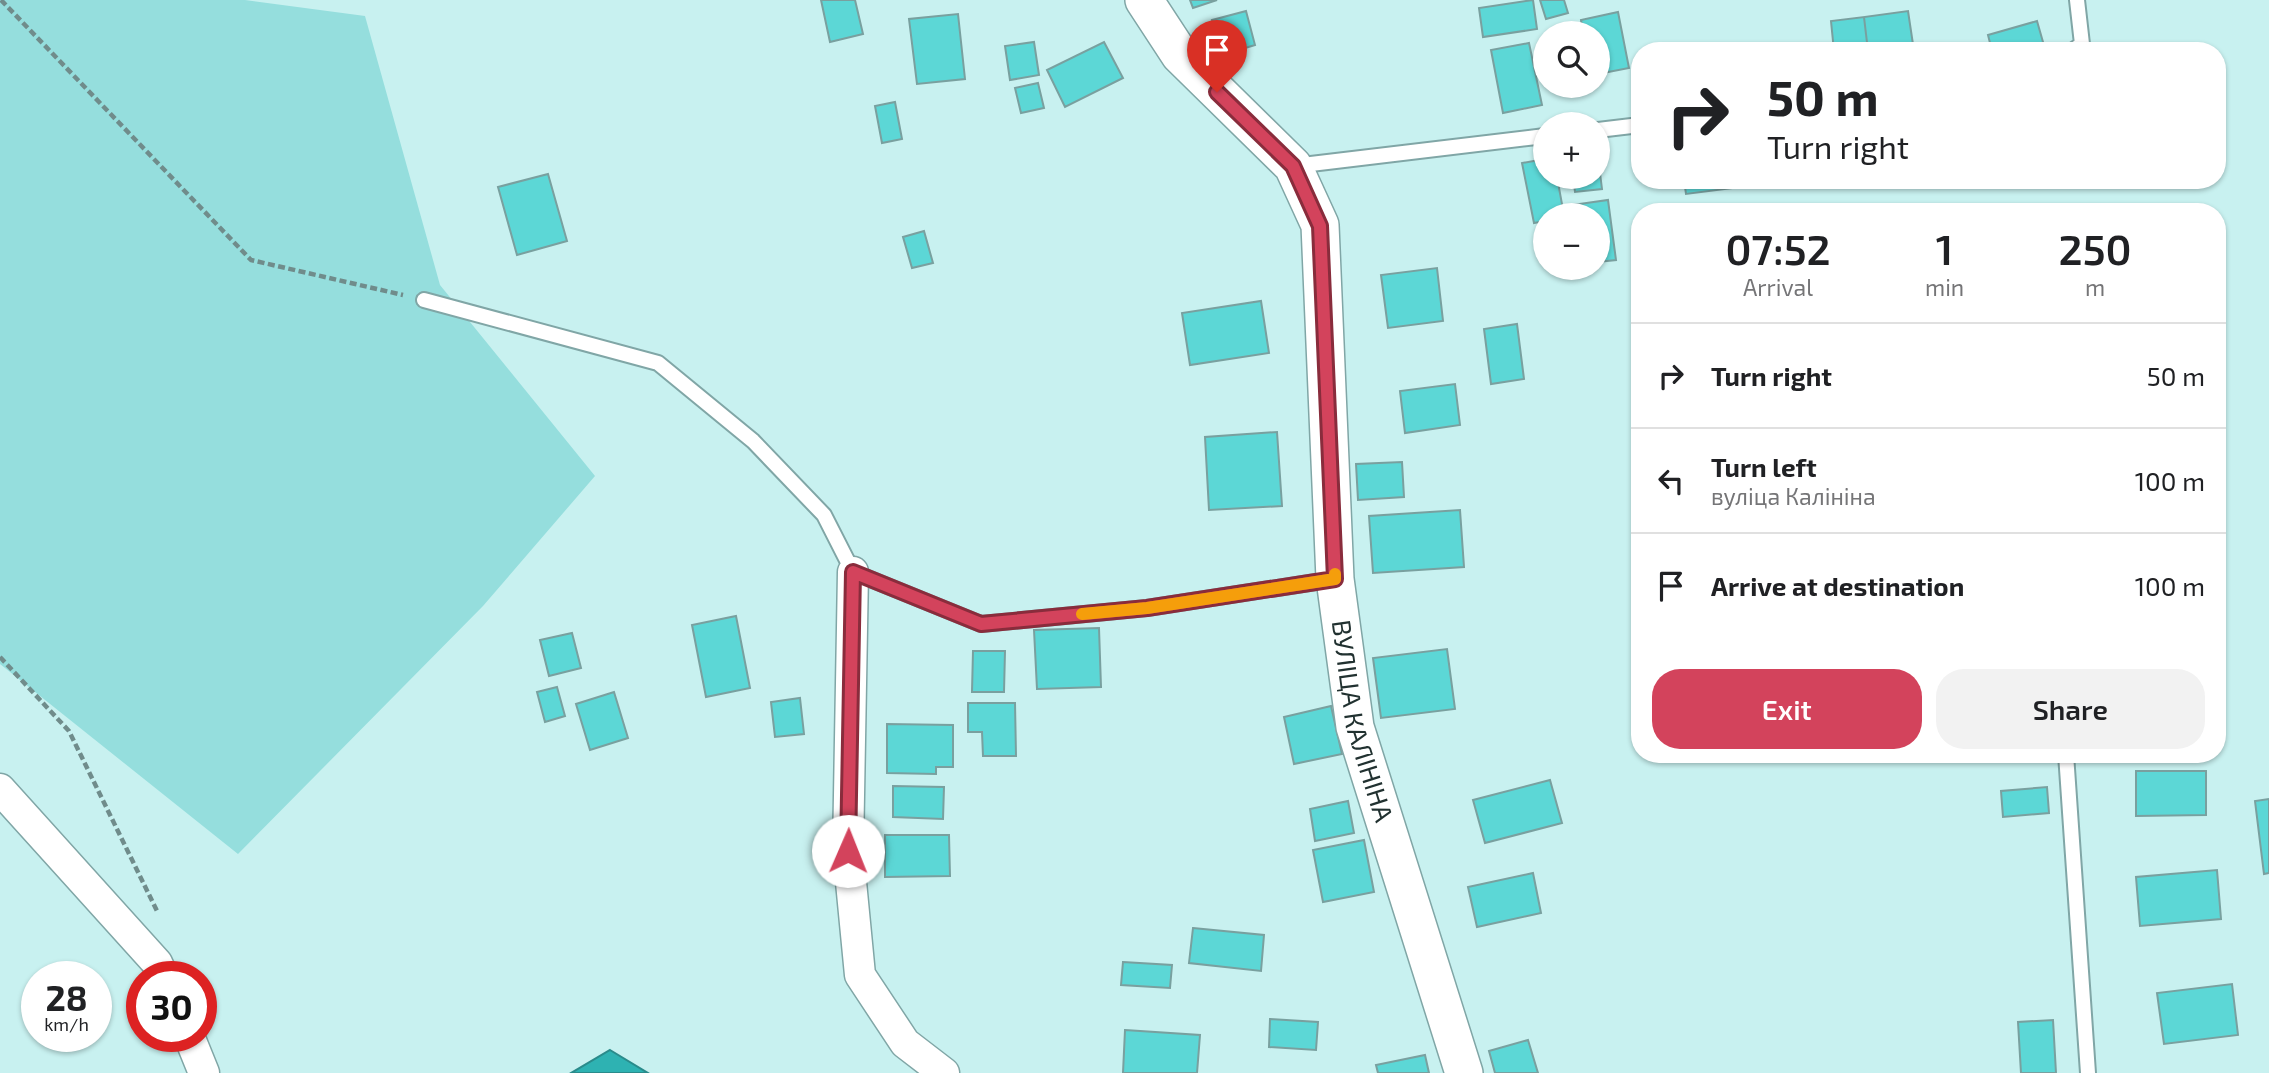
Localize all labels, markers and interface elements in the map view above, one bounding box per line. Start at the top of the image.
pin [1187,20,1247,92]
map controls [1533,21,1610,280]
button: search [1533,21,1610,98]
icon: arrive [1198,31,1236,69]
text: 50 m [1767,67,1879,126]
icon: right [1652,70,1743,161]
button: + [1533,112,1610,189]
text: Turn right [1767,127,1909,165]
button: − [1533,203,1610,280]
text: 07:52 [1725,223,1831,273]
text: 1 [1936,223,1953,273]
text: 250 [2059,223,2132,273]
text: Arrival [1743,273,1813,301]
text: min [1925,273,1964,301]
text: m [2085,273,2105,301]
icon: right [1652,357,1690,395]
text: Turn right [1711,360,1832,391]
text: 50 m [2147,360,2205,391]
text: Turn left [1711,451,1817,482]
icon: left [1652,462,1690,500]
text: 100 m [2135,465,2205,496]
text: вуліца Калініна [1711,482,1876,510]
icon: arrive [1652,567,1690,605]
text: Arrive at destination [1711,570,1964,601]
text: 100 m [2135,570,2205,601]
street label: ВУЛІЦА КАЛІНІНА [1327,618,1401,825]
button: Exit [1652,669,1922,749]
button: Share [1936,669,2205,749]
position arrow [811,814,885,888]
speed limit sign: 30 [126,961,217,1052]
text: 28 [45,976,88,1018]
text: km/h [44,1013,89,1035]

